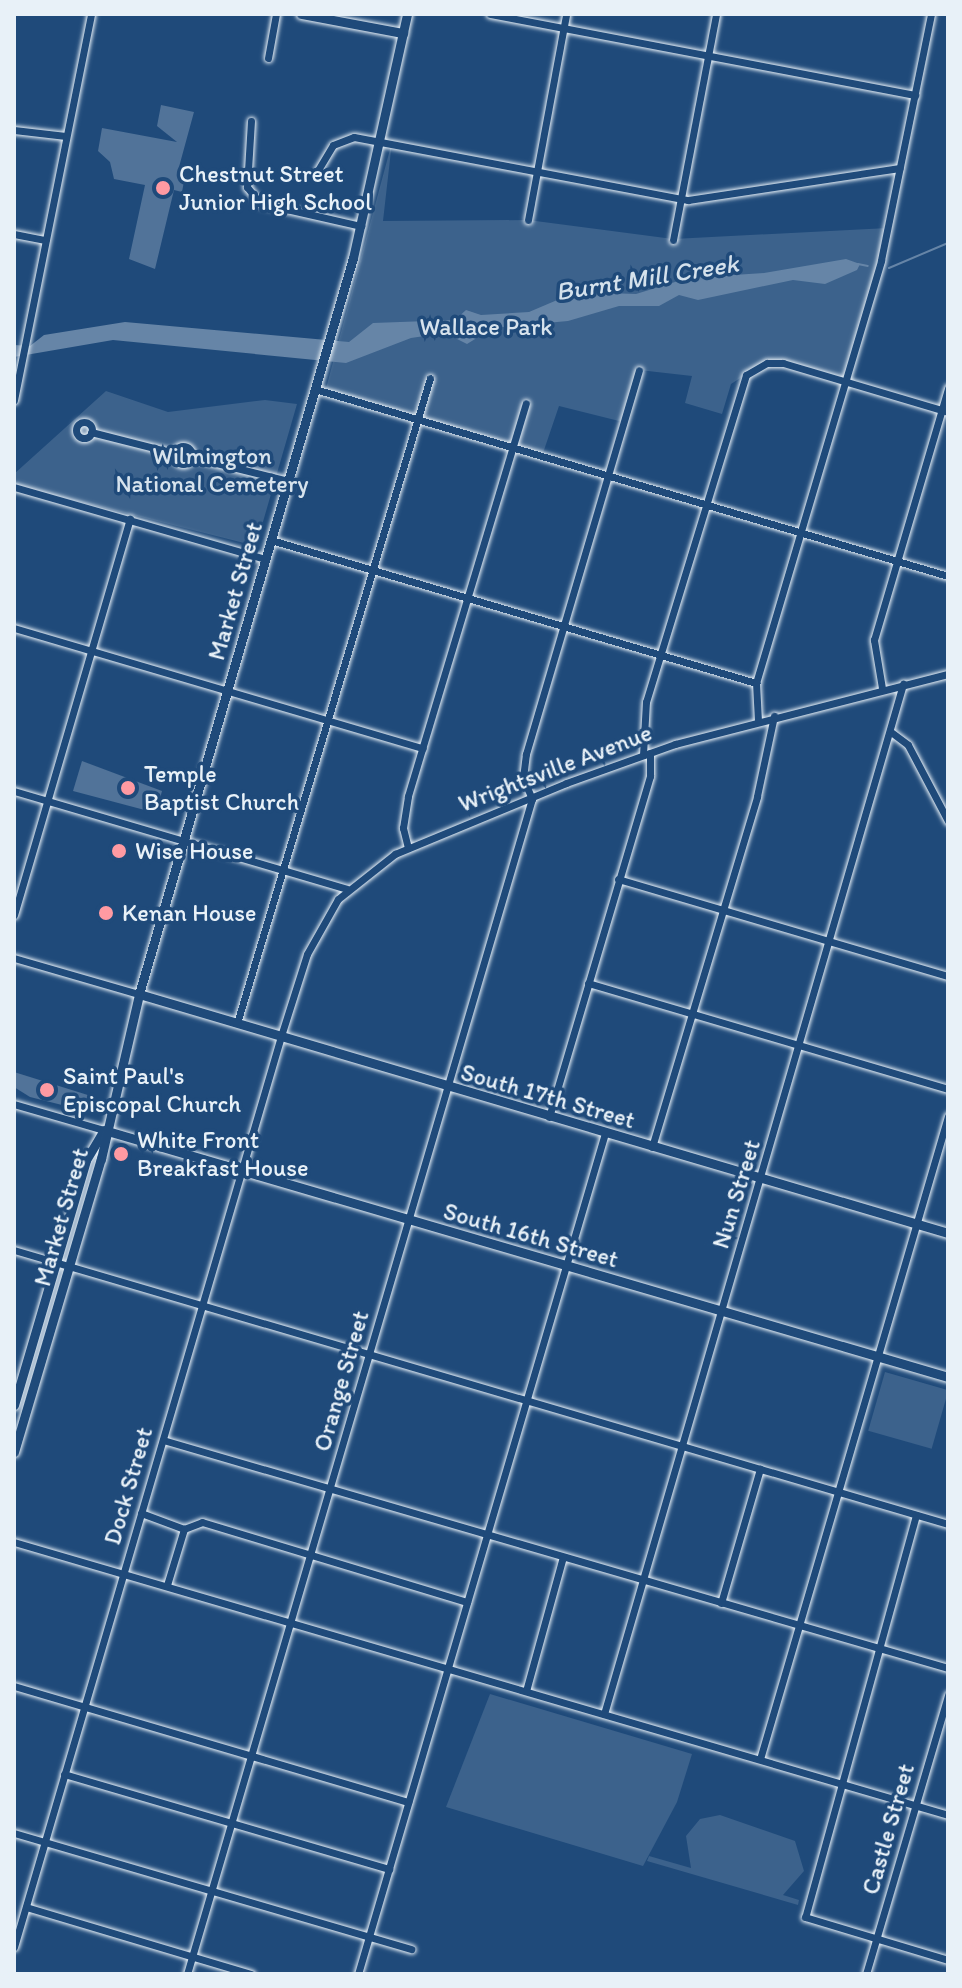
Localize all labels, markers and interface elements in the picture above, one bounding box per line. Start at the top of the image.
place label: Chestnut Street Junior High School [179,160,371,216]
marker: Chestnut Street Junior High School [154,179,172,197]
water label: Burnt Mill Creek [554,248,740,308]
park label: Wallace Park [420,313,552,341]
park label: Wilmington National Cemetery [115,442,309,498]
street label: Market Street [202,519,268,663]
street label: Wrightsville Avenue [455,718,655,818]
place label: Temple Baptist Church [144,760,300,816]
marker: Temple Baptist Church [119,779,137,797]
place label: Wise House [135,837,253,865]
marker: Wise House [110,842,128,860]
place label: Kenan House [122,899,256,927]
marker: Kenan House [97,904,115,922]
street label: South 17th Street [458,1058,638,1134]
place label: Saint Paul's Episcopal Church [63,1062,241,1118]
marker: Saint Paul's Episcopal Church [38,1081,56,1099]
place label: White Front Breakfast House [137,1126,308,1182]
street label: Nun Street [706,1136,766,1252]
street label: Market Street [28,1145,94,1289]
marker: White Front Breakfast House [112,1145,130,1163]
street label: South 16th Street [441,1196,621,1274]
street label: Orange Street [307,1307,375,1455]
street label: Dock Street [98,1424,158,1548]
street label: Castle Street [856,1760,920,1898]

